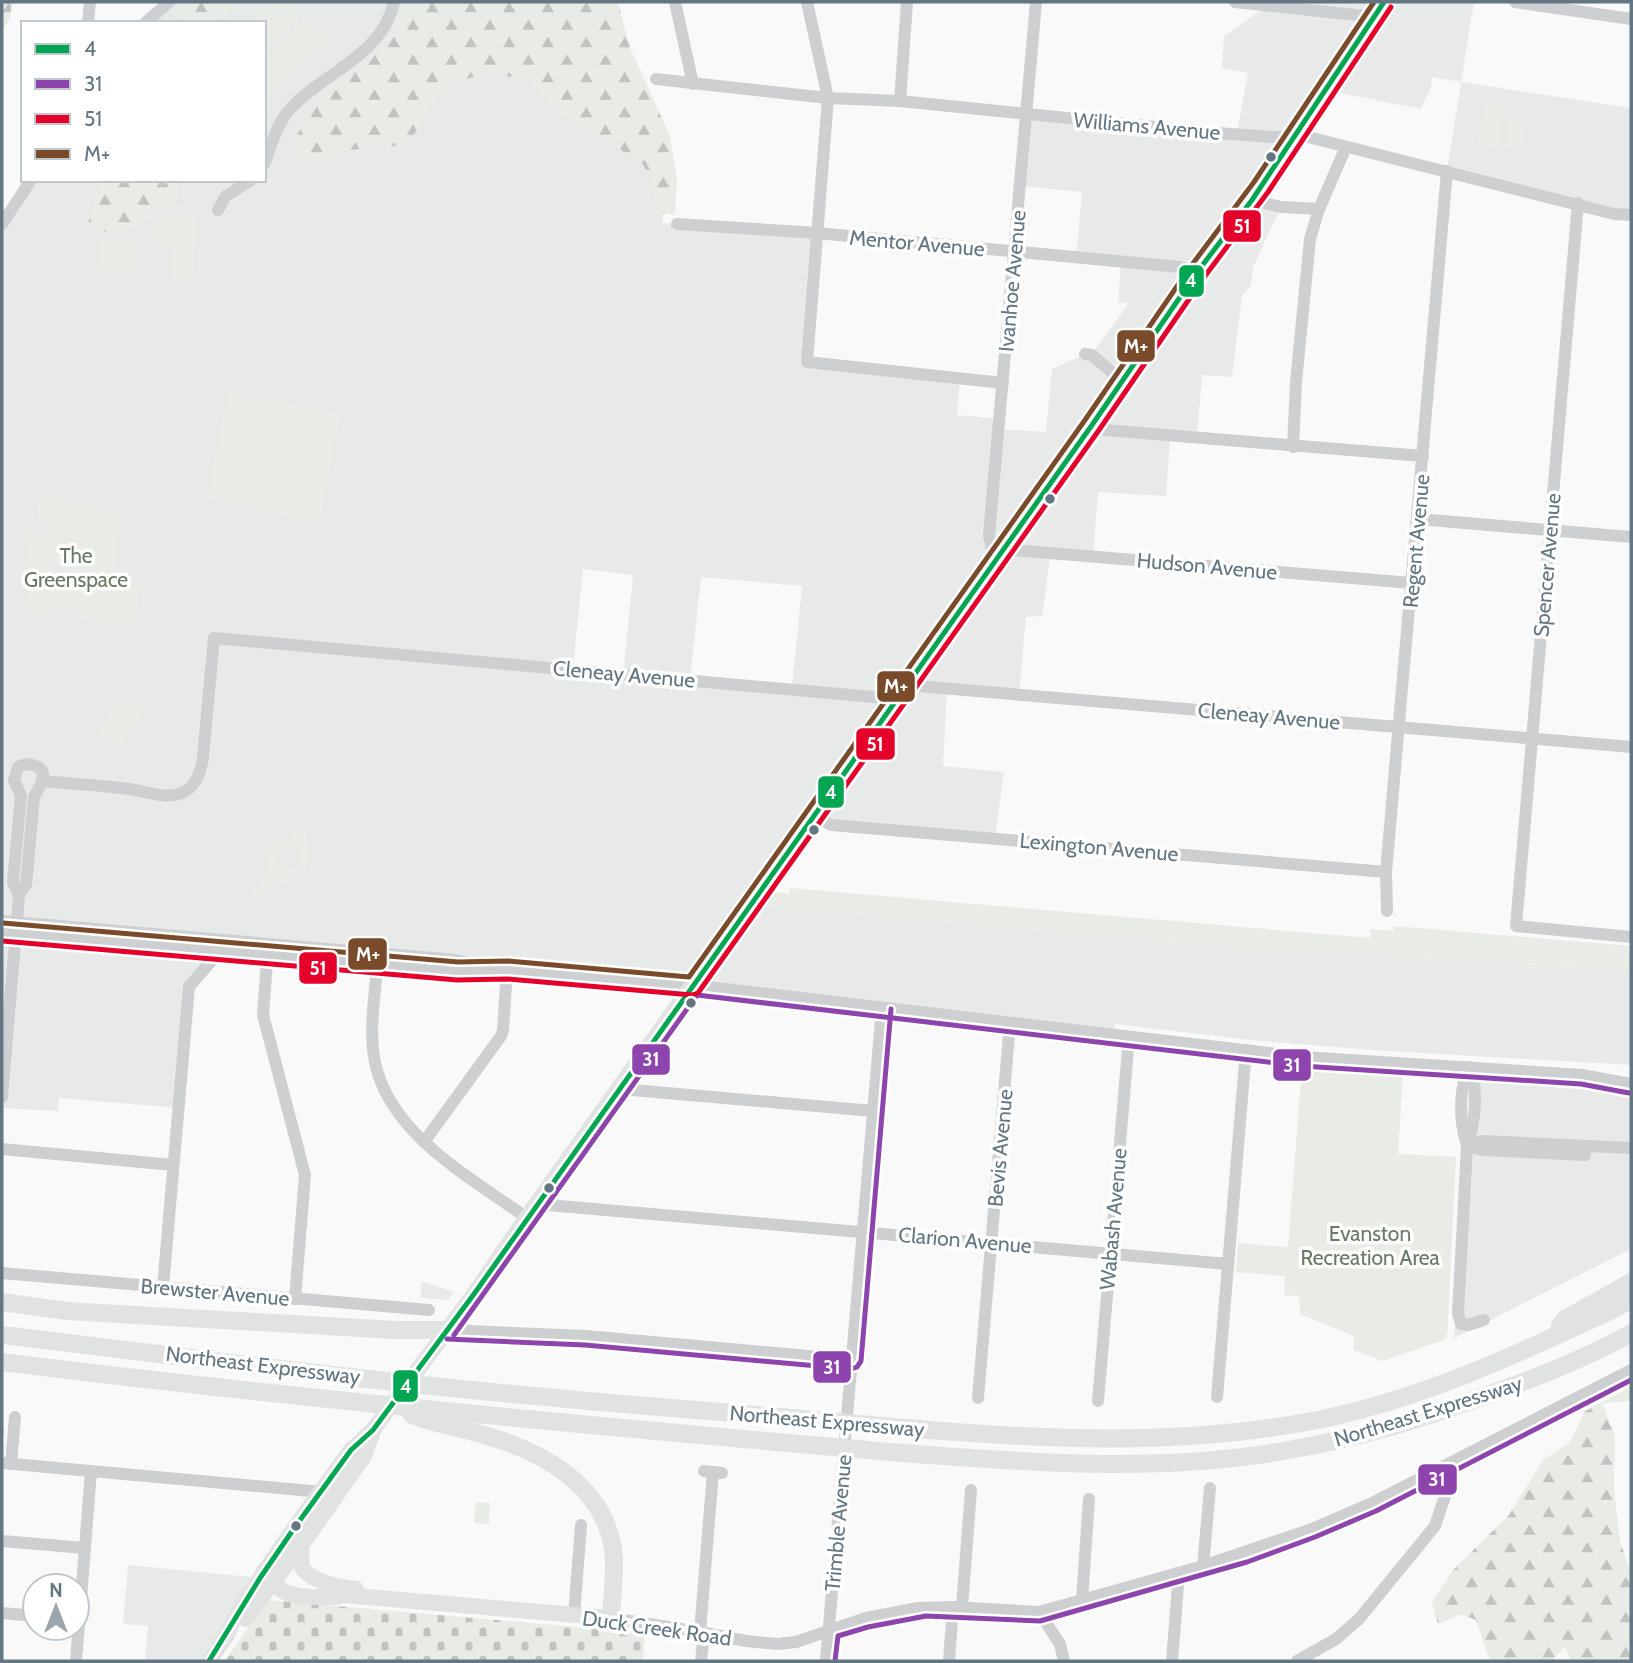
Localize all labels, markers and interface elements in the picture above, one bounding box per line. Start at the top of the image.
legend [21,21,266,182]
text: 4 [84,36,96,61]
text: 31 [84,71,102,96]
text: 51 [84,106,102,131]
street label: Williams Avenue [1073,107,1222,145]
text: M+ [84,141,110,166]
unlabelled marker [1264,150,1278,164]
street label: Ivanhoe Avenue [993,209,1031,353]
line badge: 51 [1222,209,1262,243]
text: 51 [1233,215,1251,238]
street label: Mentor Avenue [848,225,986,261]
line badge: 4 [1178,264,1205,298]
text: 4 [1185,269,1197,292]
line badge: M+ [1116,329,1156,363]
text: M+ [1124,335,1148,358]
street label: Regent Avenue [1398,473,1434,609]
unlabelled marker [1043,492,1057,506]
street label: Spencer Avenue [1528,492,1566,638]
park label: The Greenspace [24,543,128,592]
street label: Hudson Avenue [1136,547,1278,585]
street label: Cleneay Avenue [552,655,696,693]
line badge: M+ [876,670,916,703]
text: M+ [884,675,908,698]
street label: Cleneay Avenue [1197,697,1341,735]
line badge: 51 [855,727,896,761]
text: 51 [866,733,884,756]
line badge: 4 [817,775,845,809]
text: 4 [825,781,837,804]
unlabelled marker [807,823,821,837]
street label: Lexington Avenue [1019,828,1180,866]
line badge: M+ [347,937,388,971]
text: M+ [356,943,380,966]
line badge: 51 [298,951,338,985]
text: 51 [309,957,327,980]
unlabelled marker [684,996,698,1010]
line badge: 31 [631,1043,671,1076]
text: 31 [642,1048,660,1071]
line badge: 31 [1272,1048,1312,1082]
text: 31 [1283,1054,1301,1077]
street label: Bevis Avenue [982,1088,1018,1208]
street label: Wabash Avenue [1094,1147,1132,1291]
unlabelled marker [542,1181,556,1195]
park label: Evanston Recreation Area [1300,1221,1440,1270]
street label: Clarion Avenue [897,1222,1033,1258]
street label: Brewster Avenue [140,1273,291,1311]
street label: Northeast Expressway [164,1341,362,1389]
line badge: 31 [812,1350,852,1384]
text: 31 [823,1356,841,1379]
line badge: 4 [392,1369,419,1403]
street label: Northeast Expressway [1331,1370,1526,1452]
text: 4 [400,1375,412,1398]
street label: Northeast Expressway [728,1400,926,1442]
street label: Trimble Avenue [820,1453,856,1593]
line badge: 31 [1417,1463,1458,1496]
text: 31 [1428,1468,1446,1491]
unlabelled marker [289,1519,303,1533]
north arrow [21,1572,91,1642]
text: N [49,1579,63,1602]
street label: Duck Creek Road [581,1605,733,1651]

